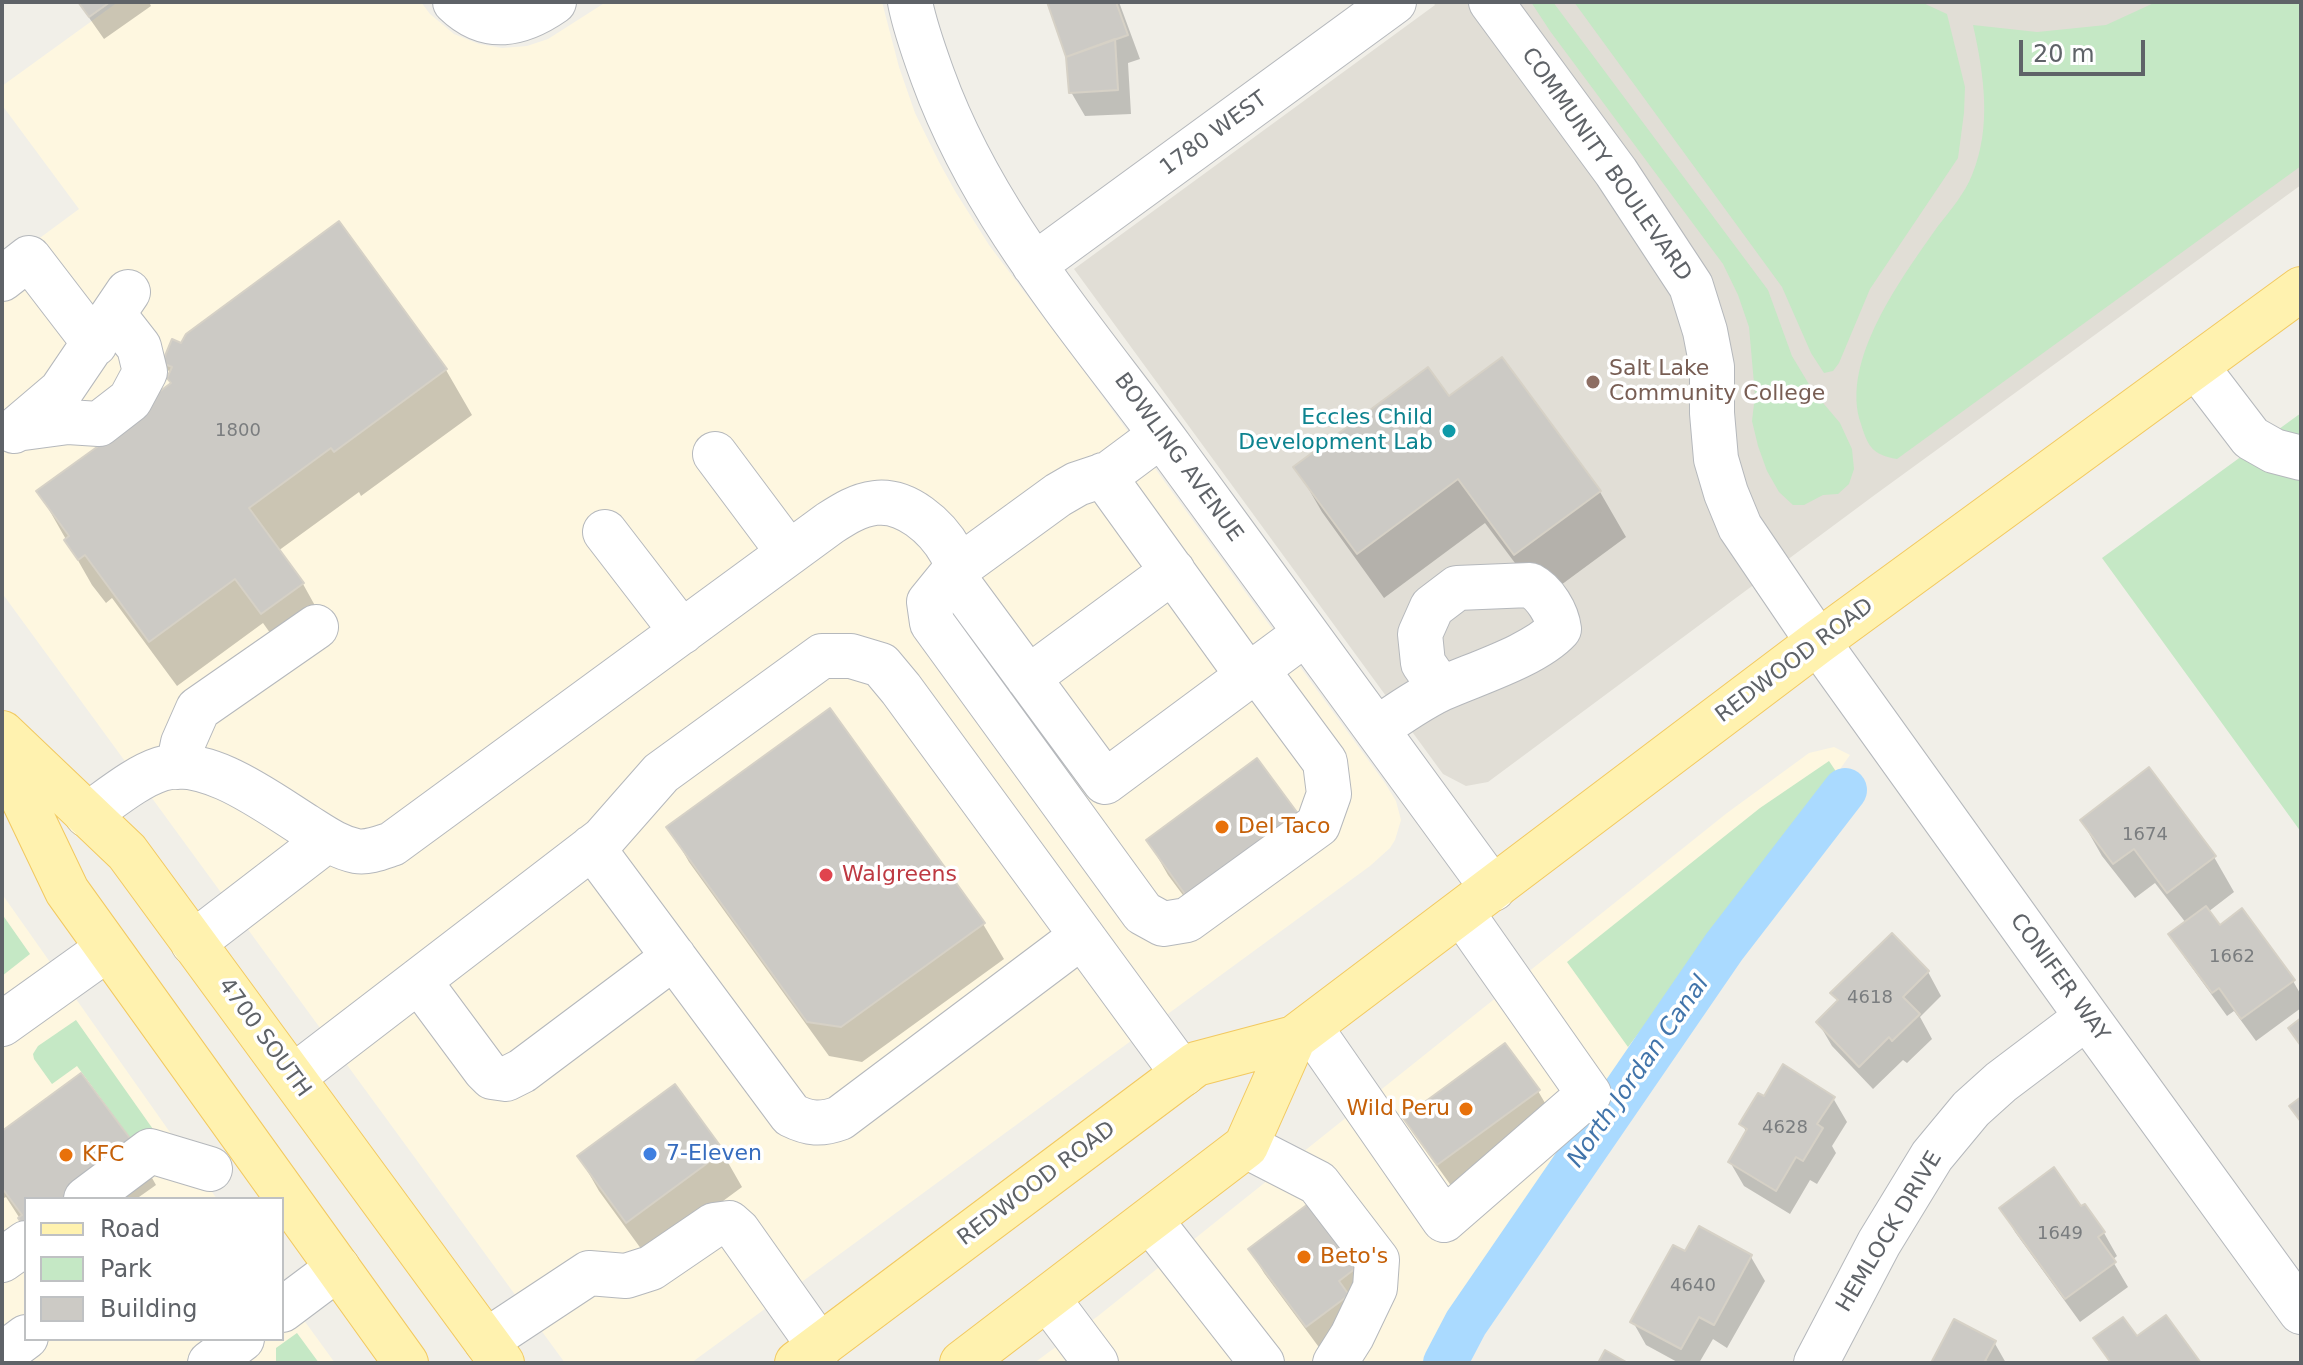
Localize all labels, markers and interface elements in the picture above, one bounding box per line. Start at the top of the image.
scale bar [2023,24,2149,74]
text: 20 m [2033,40,2095,68]
street label: COMMUNITY BOULEVARD [1515,43,1697,287]
street label: 1780 WEST [1155,86,1273,182]
place label: Salt Lake Community College [1609,356,1825,408]
street label: BOWLING AVENUE [1108,369,1248,547]
marker: Salt Lake Community College [1584,373,1602,391]
place label: Eccles Child Development Lab [1238,405,1433,456]
house number: 1800 [215,420,261,442]
marker: Eccles Child Development Lab [1440,422,1458,440]
street label: REDWOOD ROAD [1711,593,1879,729]
place label: Del Taco [1238,814,1330,840]
marker: Del Taco [1213,818,1231,836]
house number: 1674 [2122,824,2168,846]
place label: Walgreens [842,862,957,888]
marker: Walgreens [817,866,835,884]
street label: CONIFER WAY [2004,909,2114,1047]
house number: 1662 [2209,946,2255,968]
water label: North Jordan Canal [1562,971,1716,1173]
street label: 4700 SOUTH [212,973,316,1103]
house number: 4618 [1847,987,1893,1009]
place label: Wild Peru [1347,1096,1450,1122]
marker: Wild Peru [1457,1100,1475,1118]
street label: REDWOOD ROAD [953,1116,1121,1252]
house number: 4628 [1762,1117,1808,1139]
place label: 7-Eleven [666,1141,762,1167]
place label: KFC [82,1142,124,1168]
marker: 7-Eleven [641,1145,659,1163]
marker: KFC [57,1146,75,1164]
street label: HEMLOCK DRIVE [1832,1147,1948,1317]
legend [24,1197,284,1341]
text: Road [100,1215,160,1243]
house number: 1649 [2037,1223,2083,1245]
place label: Beto's [1320,1244,1388,1270]
marker: Beto's [1295,1248,1313,1266]
text: Park [100,1255,152,1283]
house number: 4640 [1670,1275,1716,1297]
text: Building [100,1295,197,1323]

